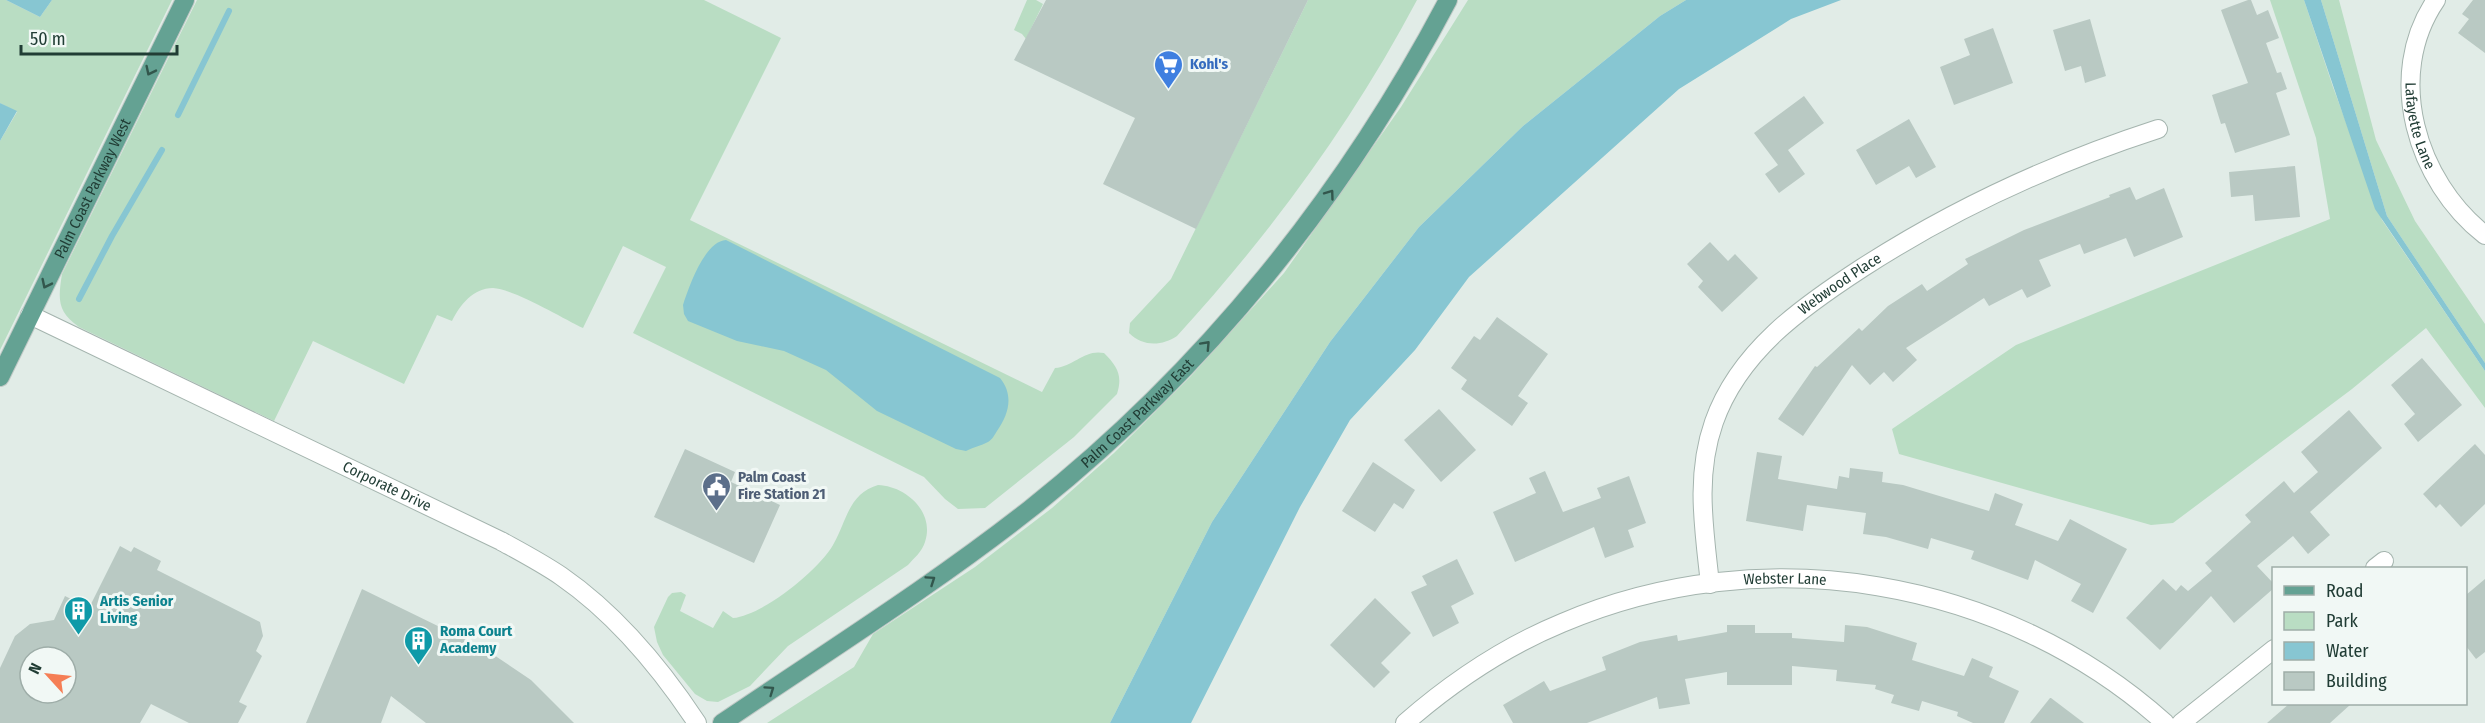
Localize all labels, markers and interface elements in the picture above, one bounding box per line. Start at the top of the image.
scale bar [21,18,177,56]
text: 50 m [30,28,66,50]
supermarket icon: Kohl's [1153,48,1185,90]
place label: Kohl's [1190,55,1228,73]
one-way arrow [146,65,157,76]
street label: Lafayette Lane [2401,82,2439,172]
street label: Palm Coast Parkway West [51,115,135,262]
one-way arrow [1322,190,1333,201]
street label: Webwood Place [1795,249,1884,318]
one-way arrow [41,278,53,289]
one-way arrow [1199,341,1210,352]
street label: Palm Coast Parkway East [1077,355,1198,472]
street label: Corporate Drive [340,457,434,515]
place label: Palm Coast Fire Station 21 [738,468,826,503]
public building icon: Palm Coast Fire Station 21 [701,470,733,512]
legend [2272,567,2467,705]
street label: Webster Lane [1743,569,1827,589]
one-way arrow [924,576,935,587]
text: Road [2326,580,2363,602]
place label: Artis Senior Living [99,592,174,627]
building icon: Artis Senior Living [63,594,95,636]
text: Park [2326,610,2359,632]
place label: Roma Court Academy [439,622,513,657]
building icon: Roma Court Academy [403,624,435,666]
text: Water [2326,640,2369,662]
north arrow [18,645,78,705]
text: N [24,660,46,677]
text: Building [2326,670,2387,692]
one-way arrow [763,686,774,697]

